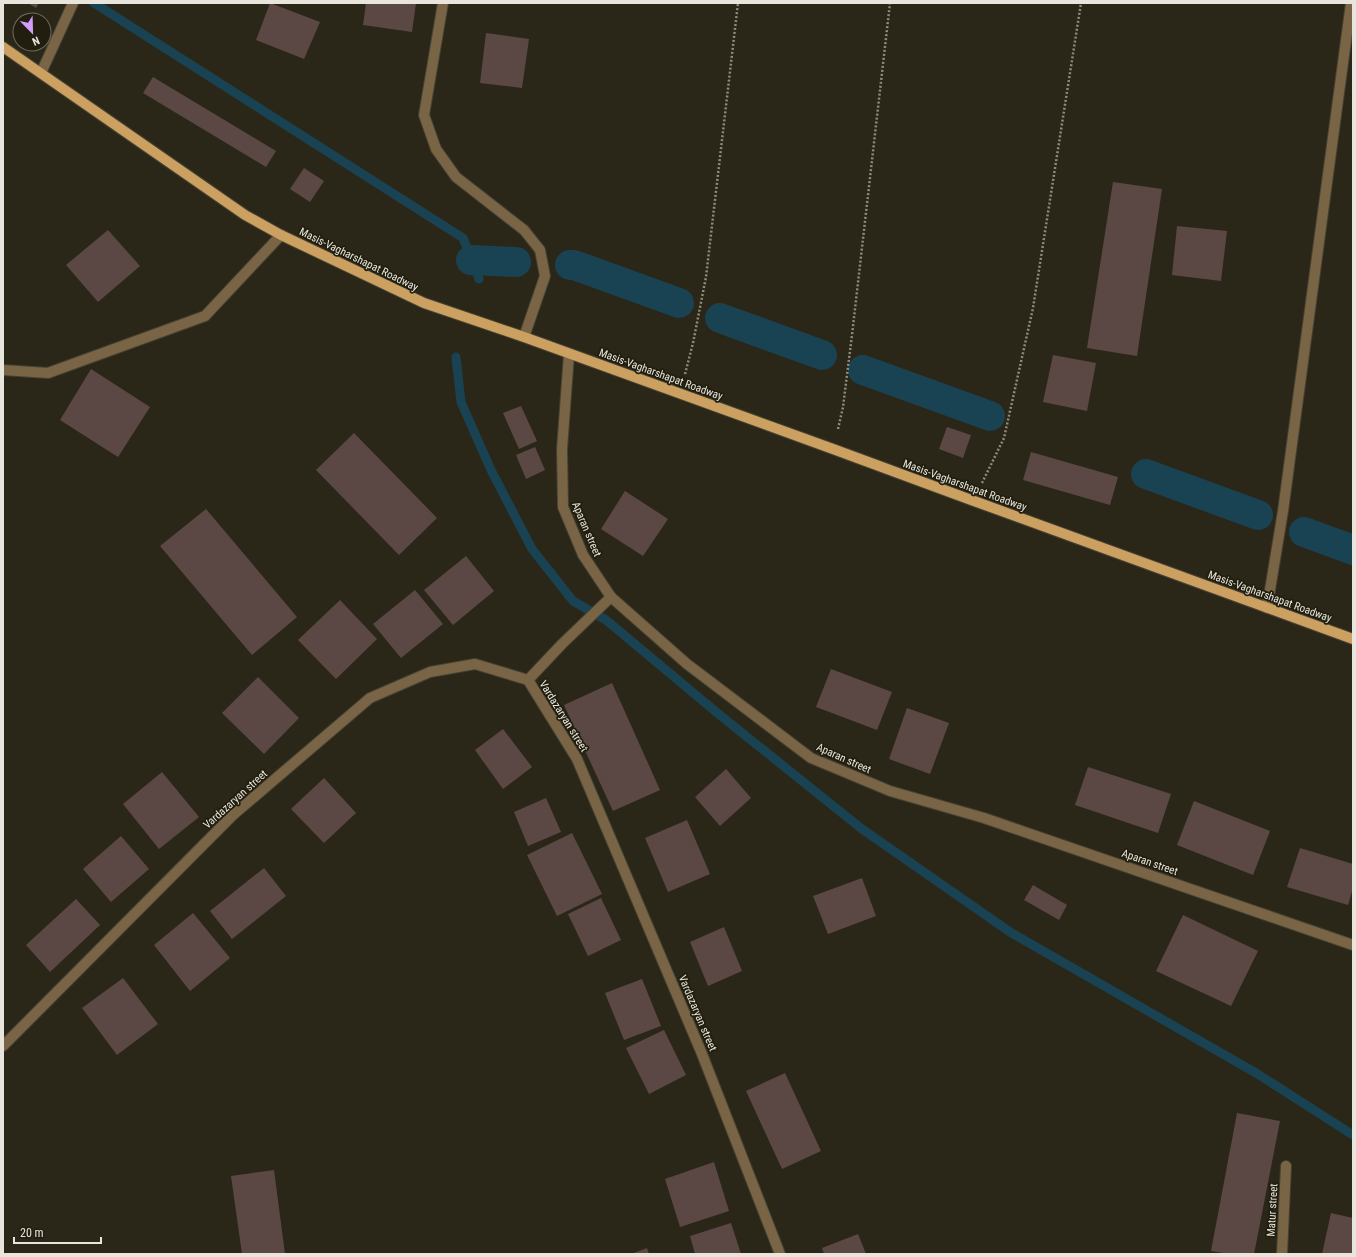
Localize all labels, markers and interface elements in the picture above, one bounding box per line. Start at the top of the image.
north arrow [12,12,52,52]
text: N [30,33,41,48]
street label: Masis-Vagharshapat Roadway [297,225,421,294]
street label: Masis-Vagharshapat Roadway [597,346,725,403]
street label: Masis-Vagharshapat Roadway [901,457,1029,514]
street label: Aparan street [569,500,604,559]
street label: Masis-Vagharshapat Roadway [1206,568,1334,625]
street label: Vardazaryan street [536,678,591,754]
street label: Aparan street [814,741,873,776]
street label: Vardazaryan street [201,767,270,831]
street label: Aparan street [1120,847,1180,878]
street label: Vardazaryan street [676,973,719,1053]
street label: Matur street [1265,1183,1280,1237]
scale bar [14,1219,101,1245]
text: 20 m [20,1226,44,1240]

